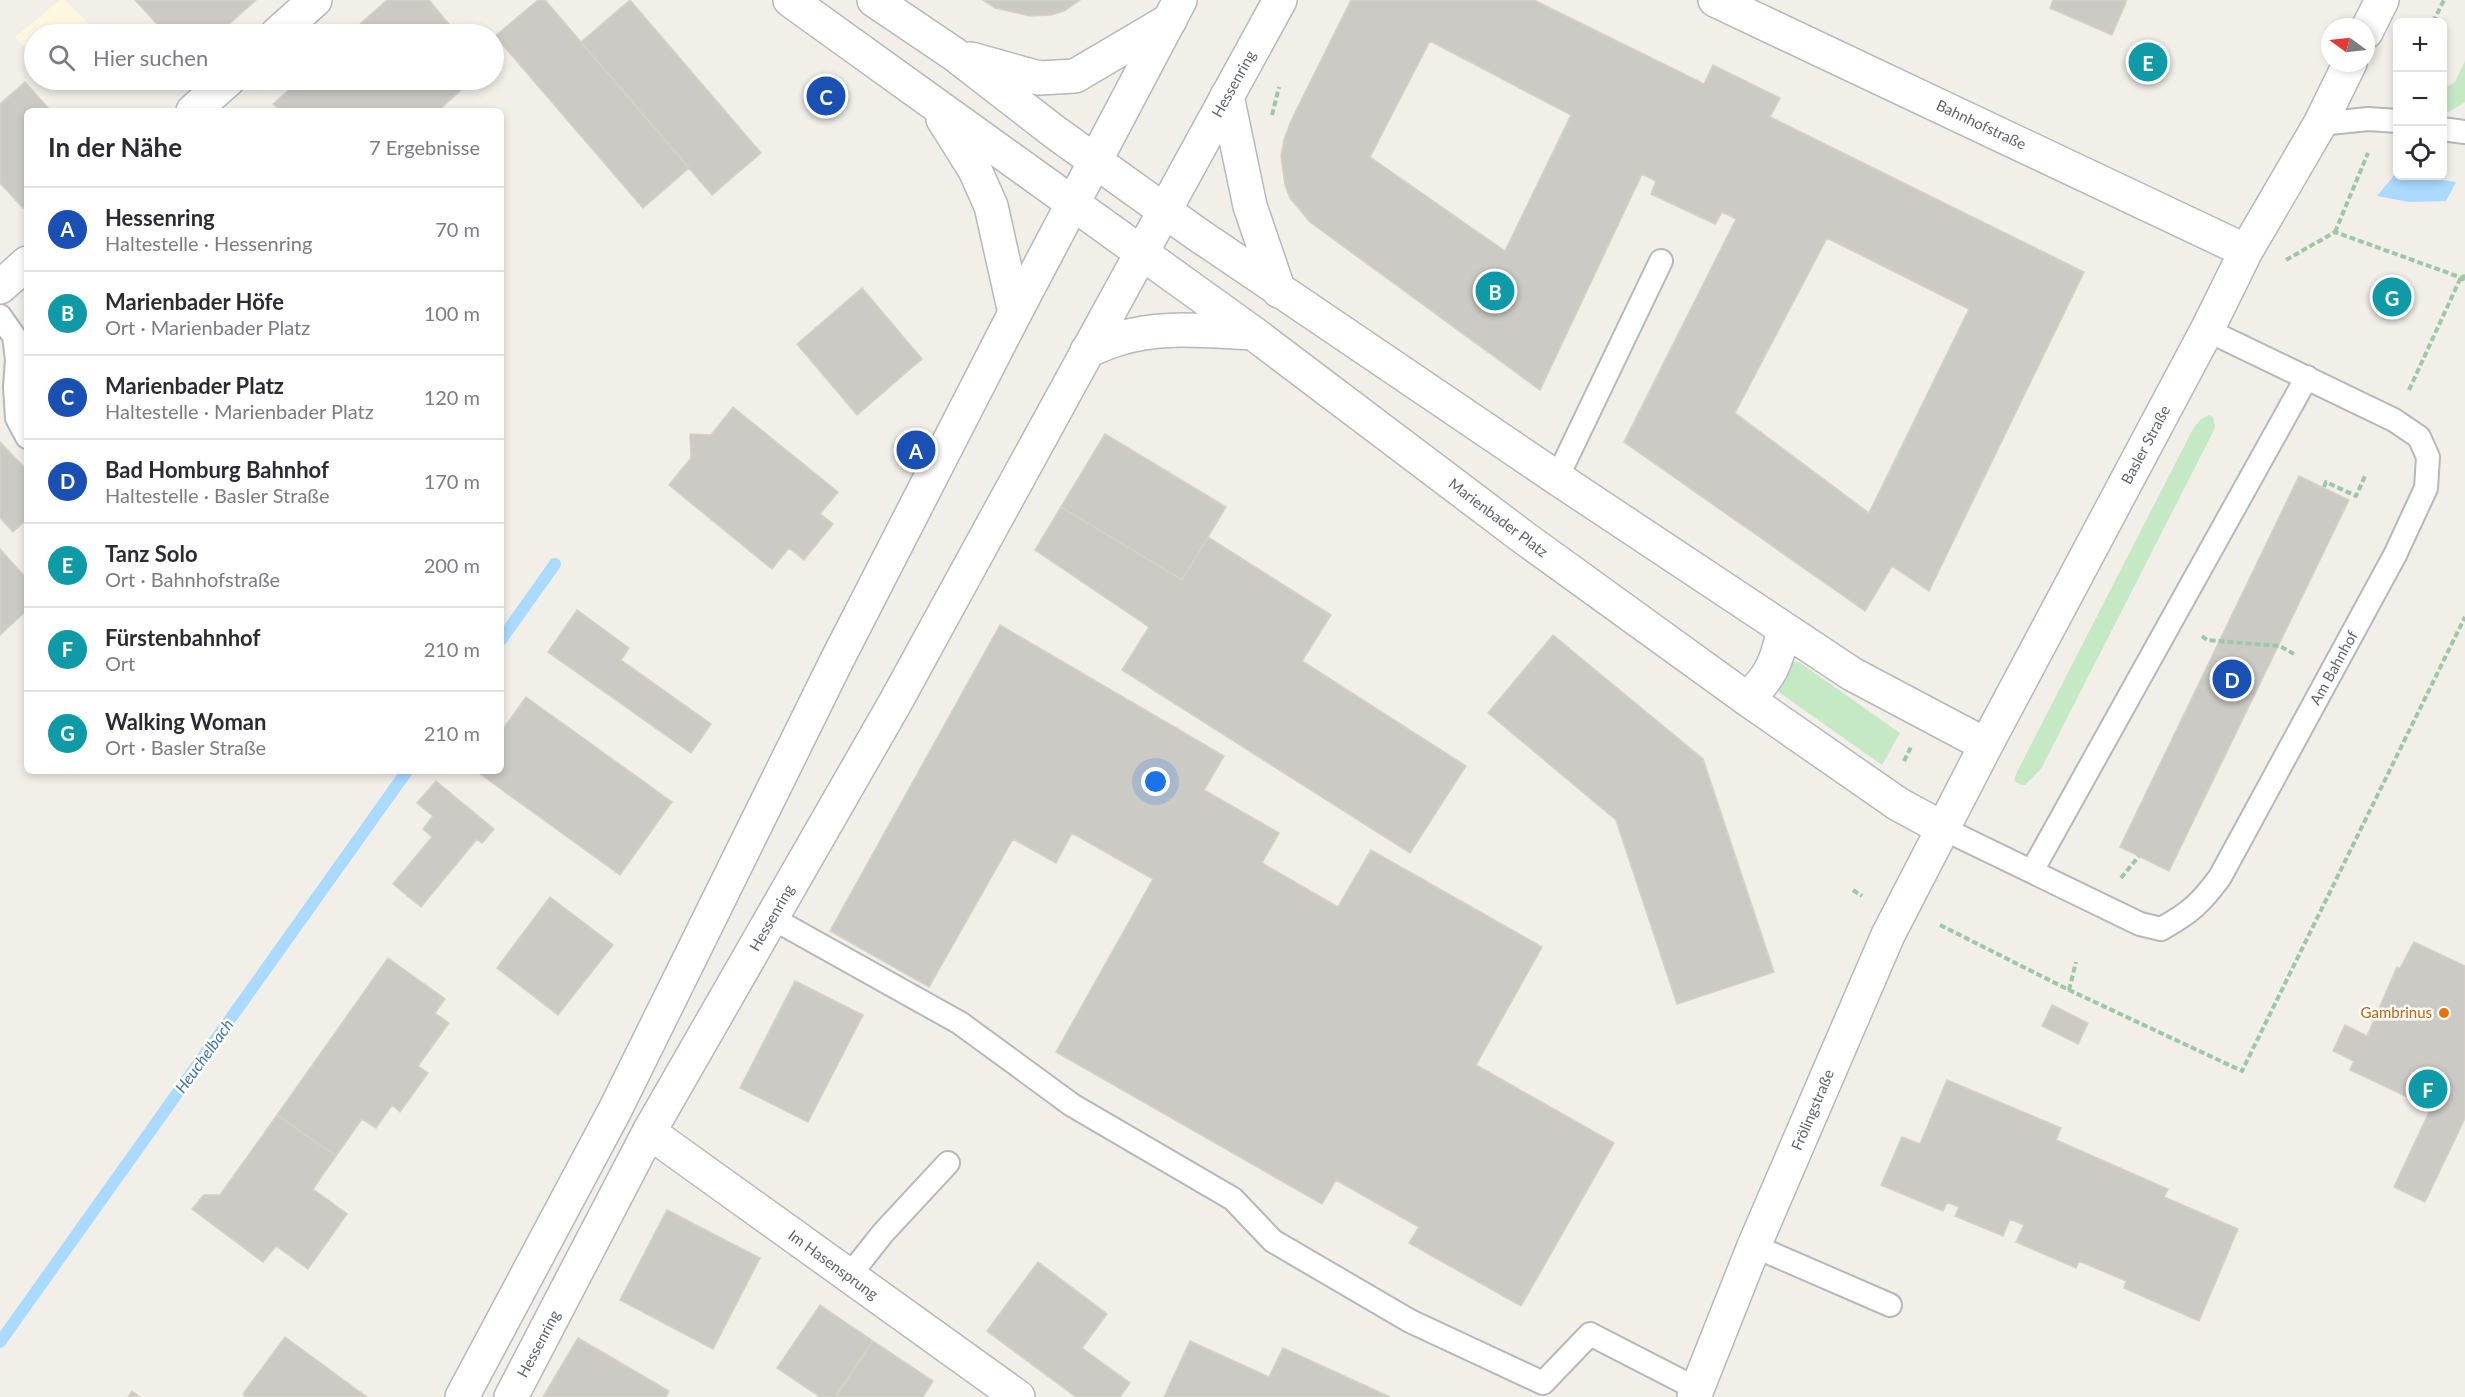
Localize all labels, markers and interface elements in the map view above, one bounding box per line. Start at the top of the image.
north arrow [2321,18,2375,72]
map controls [2393,18,2447,180]
button: + [2393,18,2447,72]
search box [24,24,504,90]
pin: E [2128,40,2168,84]
icon: search [45,41,78,74]
text: Hier suchen [93,44,208,71]
street label: Hessenring [1207,47,1259,120]
button: − [2393,72,2447,126]
pin: C [806,74,846,118]
street label: Bahnhofstraße [1934,95,2029,153]
button: locate [2393,126,2447,180]
text: In der Nähe [48,131,182,163]
text: 7 Ergebnisse [369,135,480,159]
text: Hessenring [105,204,215,231]
text: A [61,217,74,241]
text: 70 m [435,217,480,241]
text: Haltestelle · Hessenring [105,231,312,255]
pin: B [1476,268,1514,314]
pin: G [2372,274,2412,320]
text: Marienbader Höfe [105,288,284,315]
text: B [61,301,74,325]
text: 100 m [424,301,480,325]
text: Ort · Marienbader Platz [105,315,310,339]
text: Marienbader Platz [105,372,284,399]
text: C [61,385,74,409]
text: 120 m [424,385,480,409]
text: Haltestelle · Marienbader Platz [105,399,374,423]
street label: Basler Straße [2117,402,2173,487]
pin: A [896,428,936,472]
text: Bad Homburg Bahnhof [105,456,329,483]
text: D [60,469,75,493]
text: 170 m [424,469,480,493]
street label: Marienbader Platz [1445,474,1552,561]
text: Haltestelle · Basler Straße [105,483,330,507]
text: Tanz Solo [105,540,198,567]
text: E [62,553,73,577]
text: 200 m [424,553,480,577]
text: Ort · Bahnhofstraße [105,567,280,591]
text: Fürstenbahnhof [105,624,260,651]
street label: Am Bahnhof [2305,627,2361,708]
text: F [62,637,73,661]
text: 210 m [424,637,480,661]
text: Ort [105,651,135,675]
pin: D [2212,656,2252,702]
text: Walking Woman [105,708,266,735]
text: G [60,721,75,745]
text: 210 m [424,721,480,745]
text: Ort · Basler Straße [105,735,266,759]
your location [1141,767,1170,796]
street label: Hessenring [745,881,797,954]
place label: Gambrinus [2361,1003,2432,1021]
marker: Gambrinus [2437,1006,2451,1020]
water label: Heuchelbach [170,1015,237,1096]
street label: Frölingstraße [1787,1066,1837,1153]
pin: F [2408,1066,2448,1112]
street label: Im Hasensprung [785,1226,882,1303]
street label: Hessenring [513,1307,563,1380]

